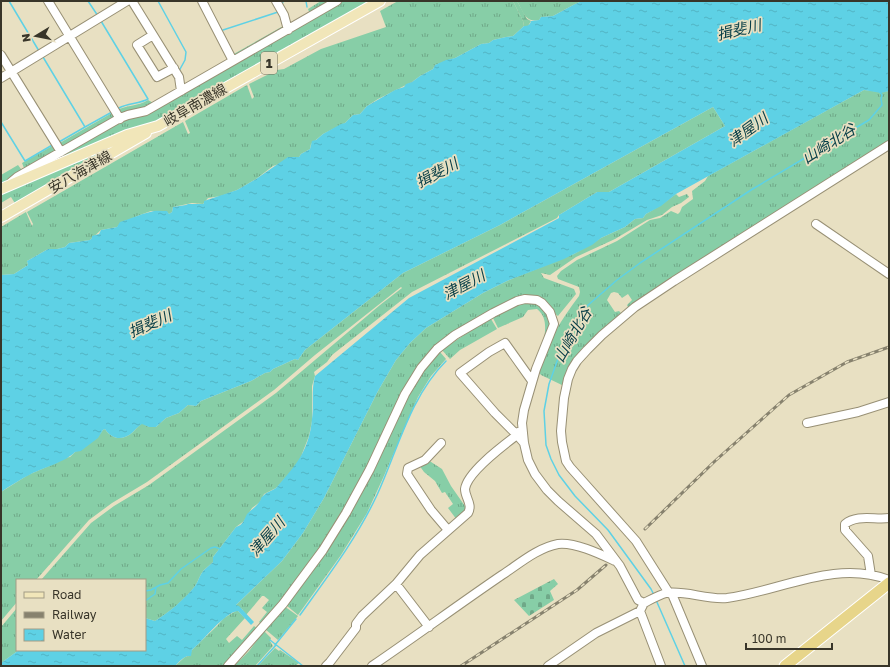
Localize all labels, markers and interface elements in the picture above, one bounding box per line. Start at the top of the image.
water label: 揖斐川 [715,15,765,43]
north arrow [16,16,56,56]
text: N [19,33,33,43]
road number: 1 [261,52,277,74]
street label: 岐阜南濃線 [160,80,229,129]
water label: 津屋川 [724,108,773,150]
water label: 山崎北谷 [798,119,860,167]
street label: 安八海津線 [45,147,114,196]
water label: 揖斐川 [412,153,462,191]
water label: 津屋川 [439,265,489,303]
water label: 山崎北谷 [549,302,596,365]
water label: 揖斐川 [125,305,176,340]
water label: 津屋川 [245,512,289,559]
legend [16,579,146,651]
text: Road [52,587,81,602]
text: Railway [52,607,97,622]
scale bar [746,625,832,651]
text: Water [52,627,86,642]
text: 100 m [752,631,786,646]

